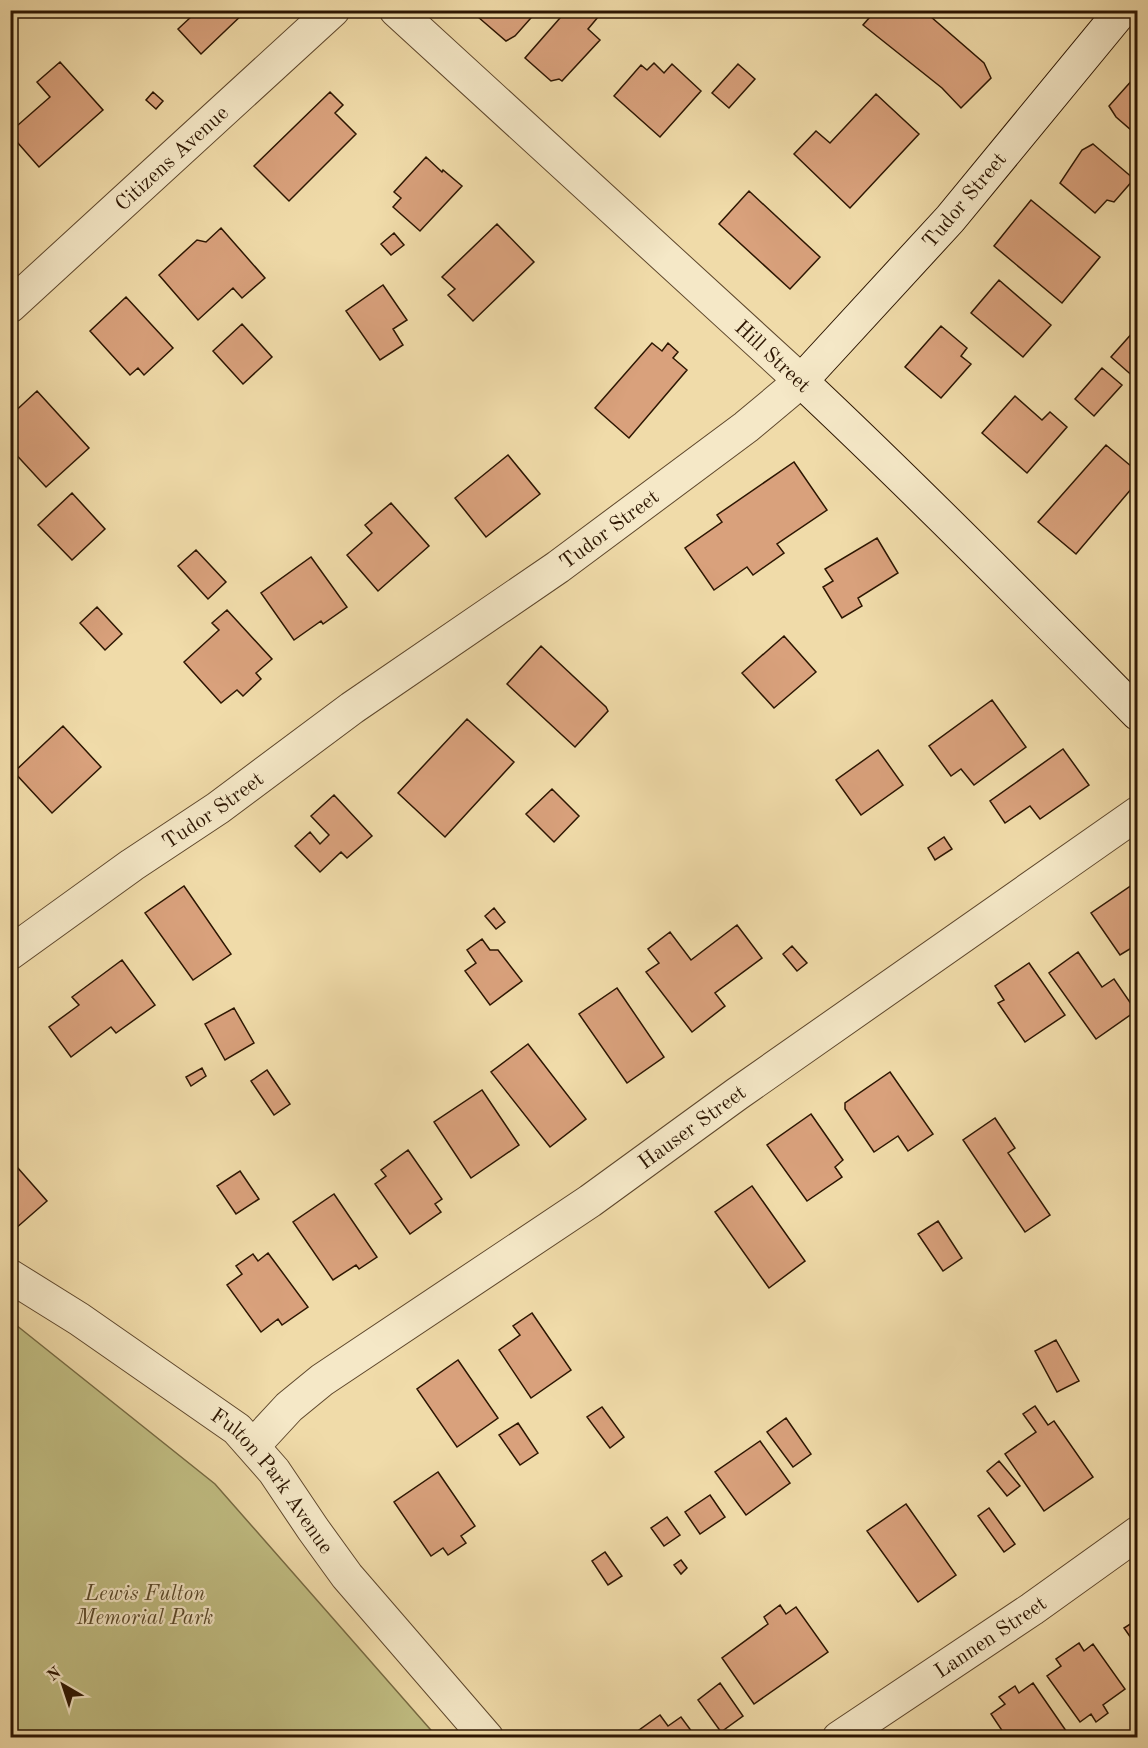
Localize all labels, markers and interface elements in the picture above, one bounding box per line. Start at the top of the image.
street label: Citizens Avenue [112,102,233,216]
street label: Tudor Street [919,149,1011,253]
street label: Hill Street [730,317,814,397]
street label: Tudor Street [556,487,663,574]
street label: Tudor Street [159,769,268,854]
street label: Hauser Street [635,1082,750,1174]
street label: Fulton Park Avenue [206,1405,336,1558]
park label: Lewis Fulton Memorial Park [76,1584,213,1629]
street label: Lannen Street [931,1593,1051,1683]
north arrow [33,1655,93,1715]
text: N [45,1664,65,1685]

